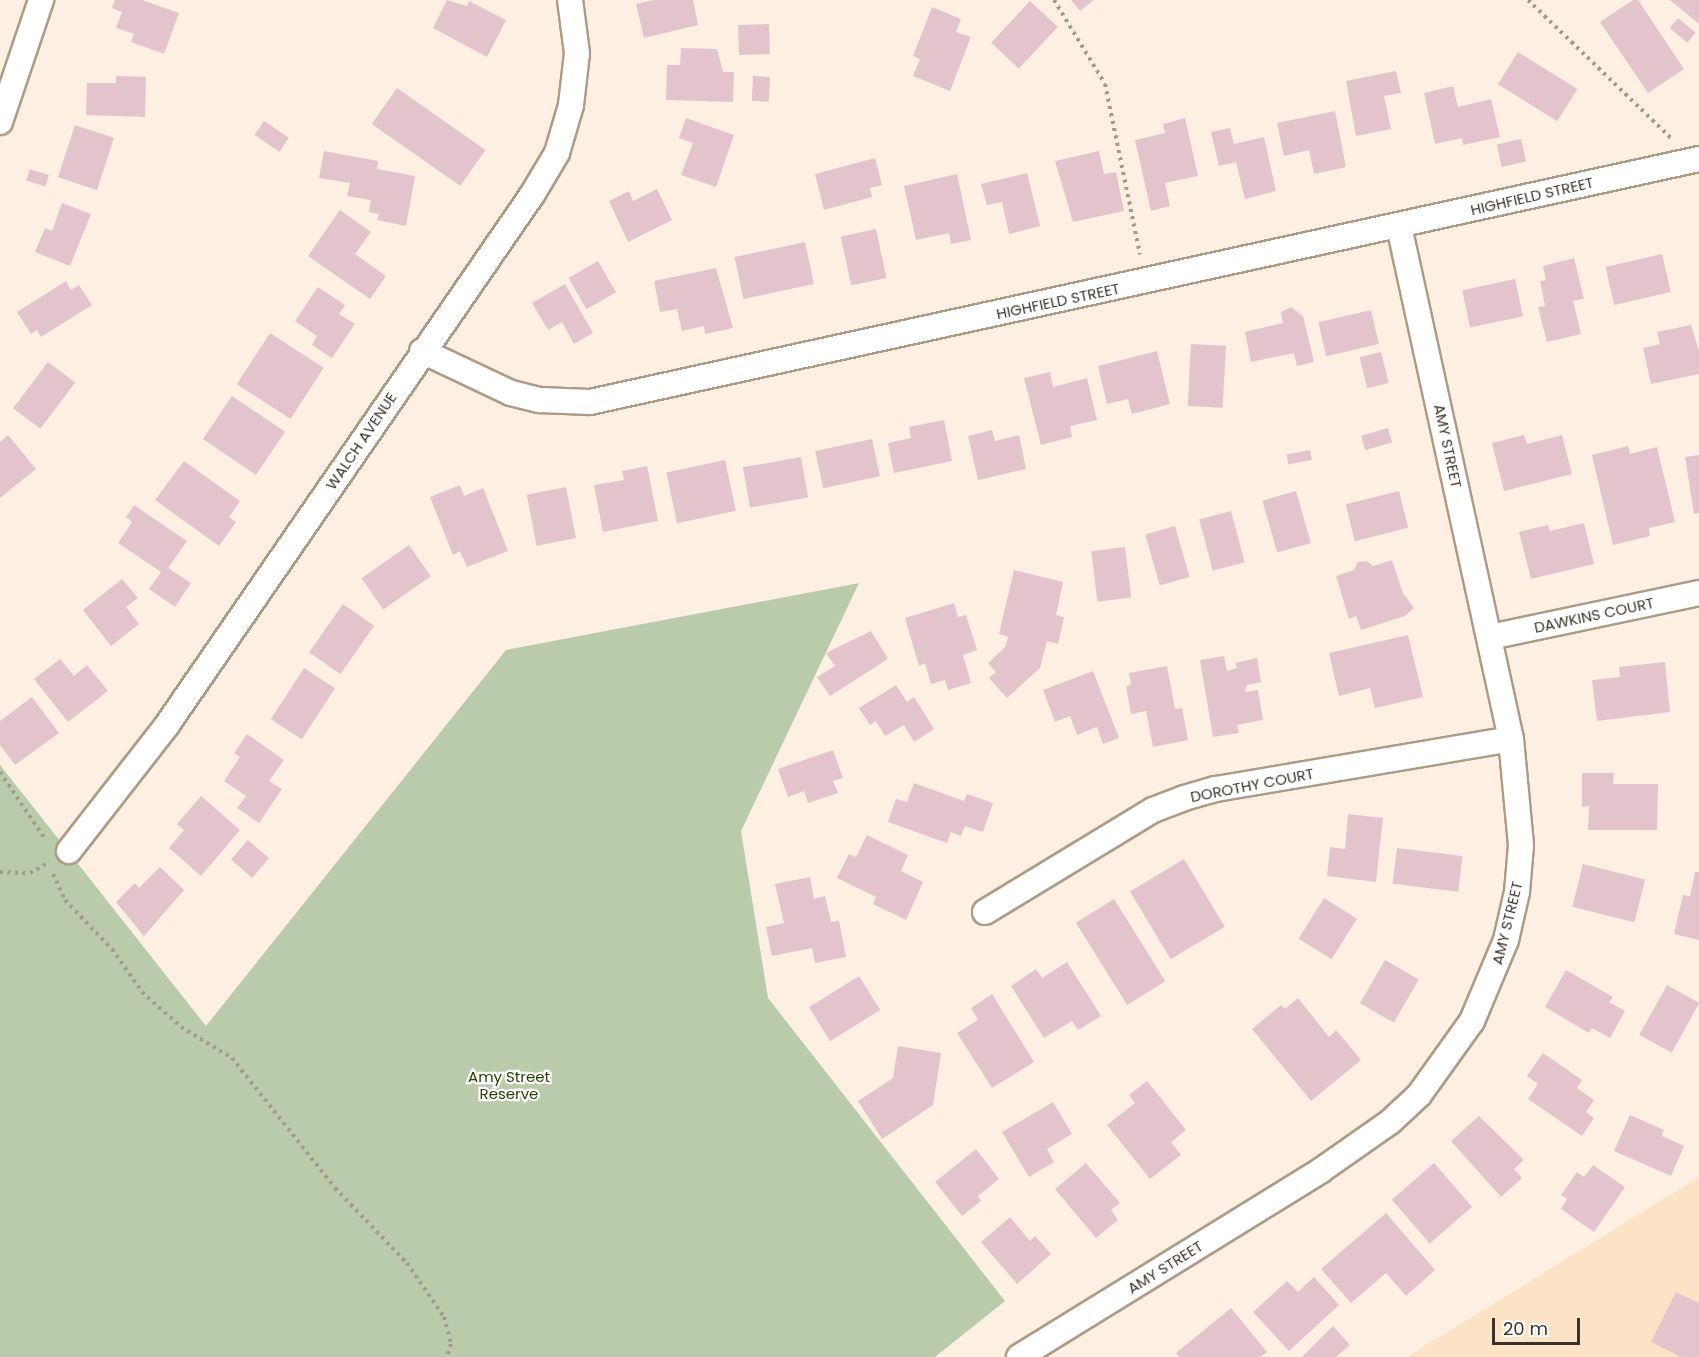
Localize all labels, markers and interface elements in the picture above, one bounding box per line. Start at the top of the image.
street label: HIGHFIELD STREET [1469,173,1595,219]
street label: HIGHFIELD STREET [995,279,1121,323]
street label: WALCH AVENUE [322,389,400,493]
street label: AMY STREET [1430,402,1466,490]
street label: DAWKINS COURT [1532,594,1656,636]
street label: DOROTHY COURT [1189,764,1315,806]
street label: AMY STREET [1488,879,1526,967]
park label: Amy Street Reserve [468,1067,550,1102]
street label: AMY STREET [1124,1237,1206,1297]
scale bar [1495,1306,1584,1344]
text: 20 m [1503,1316,1548,1341]

